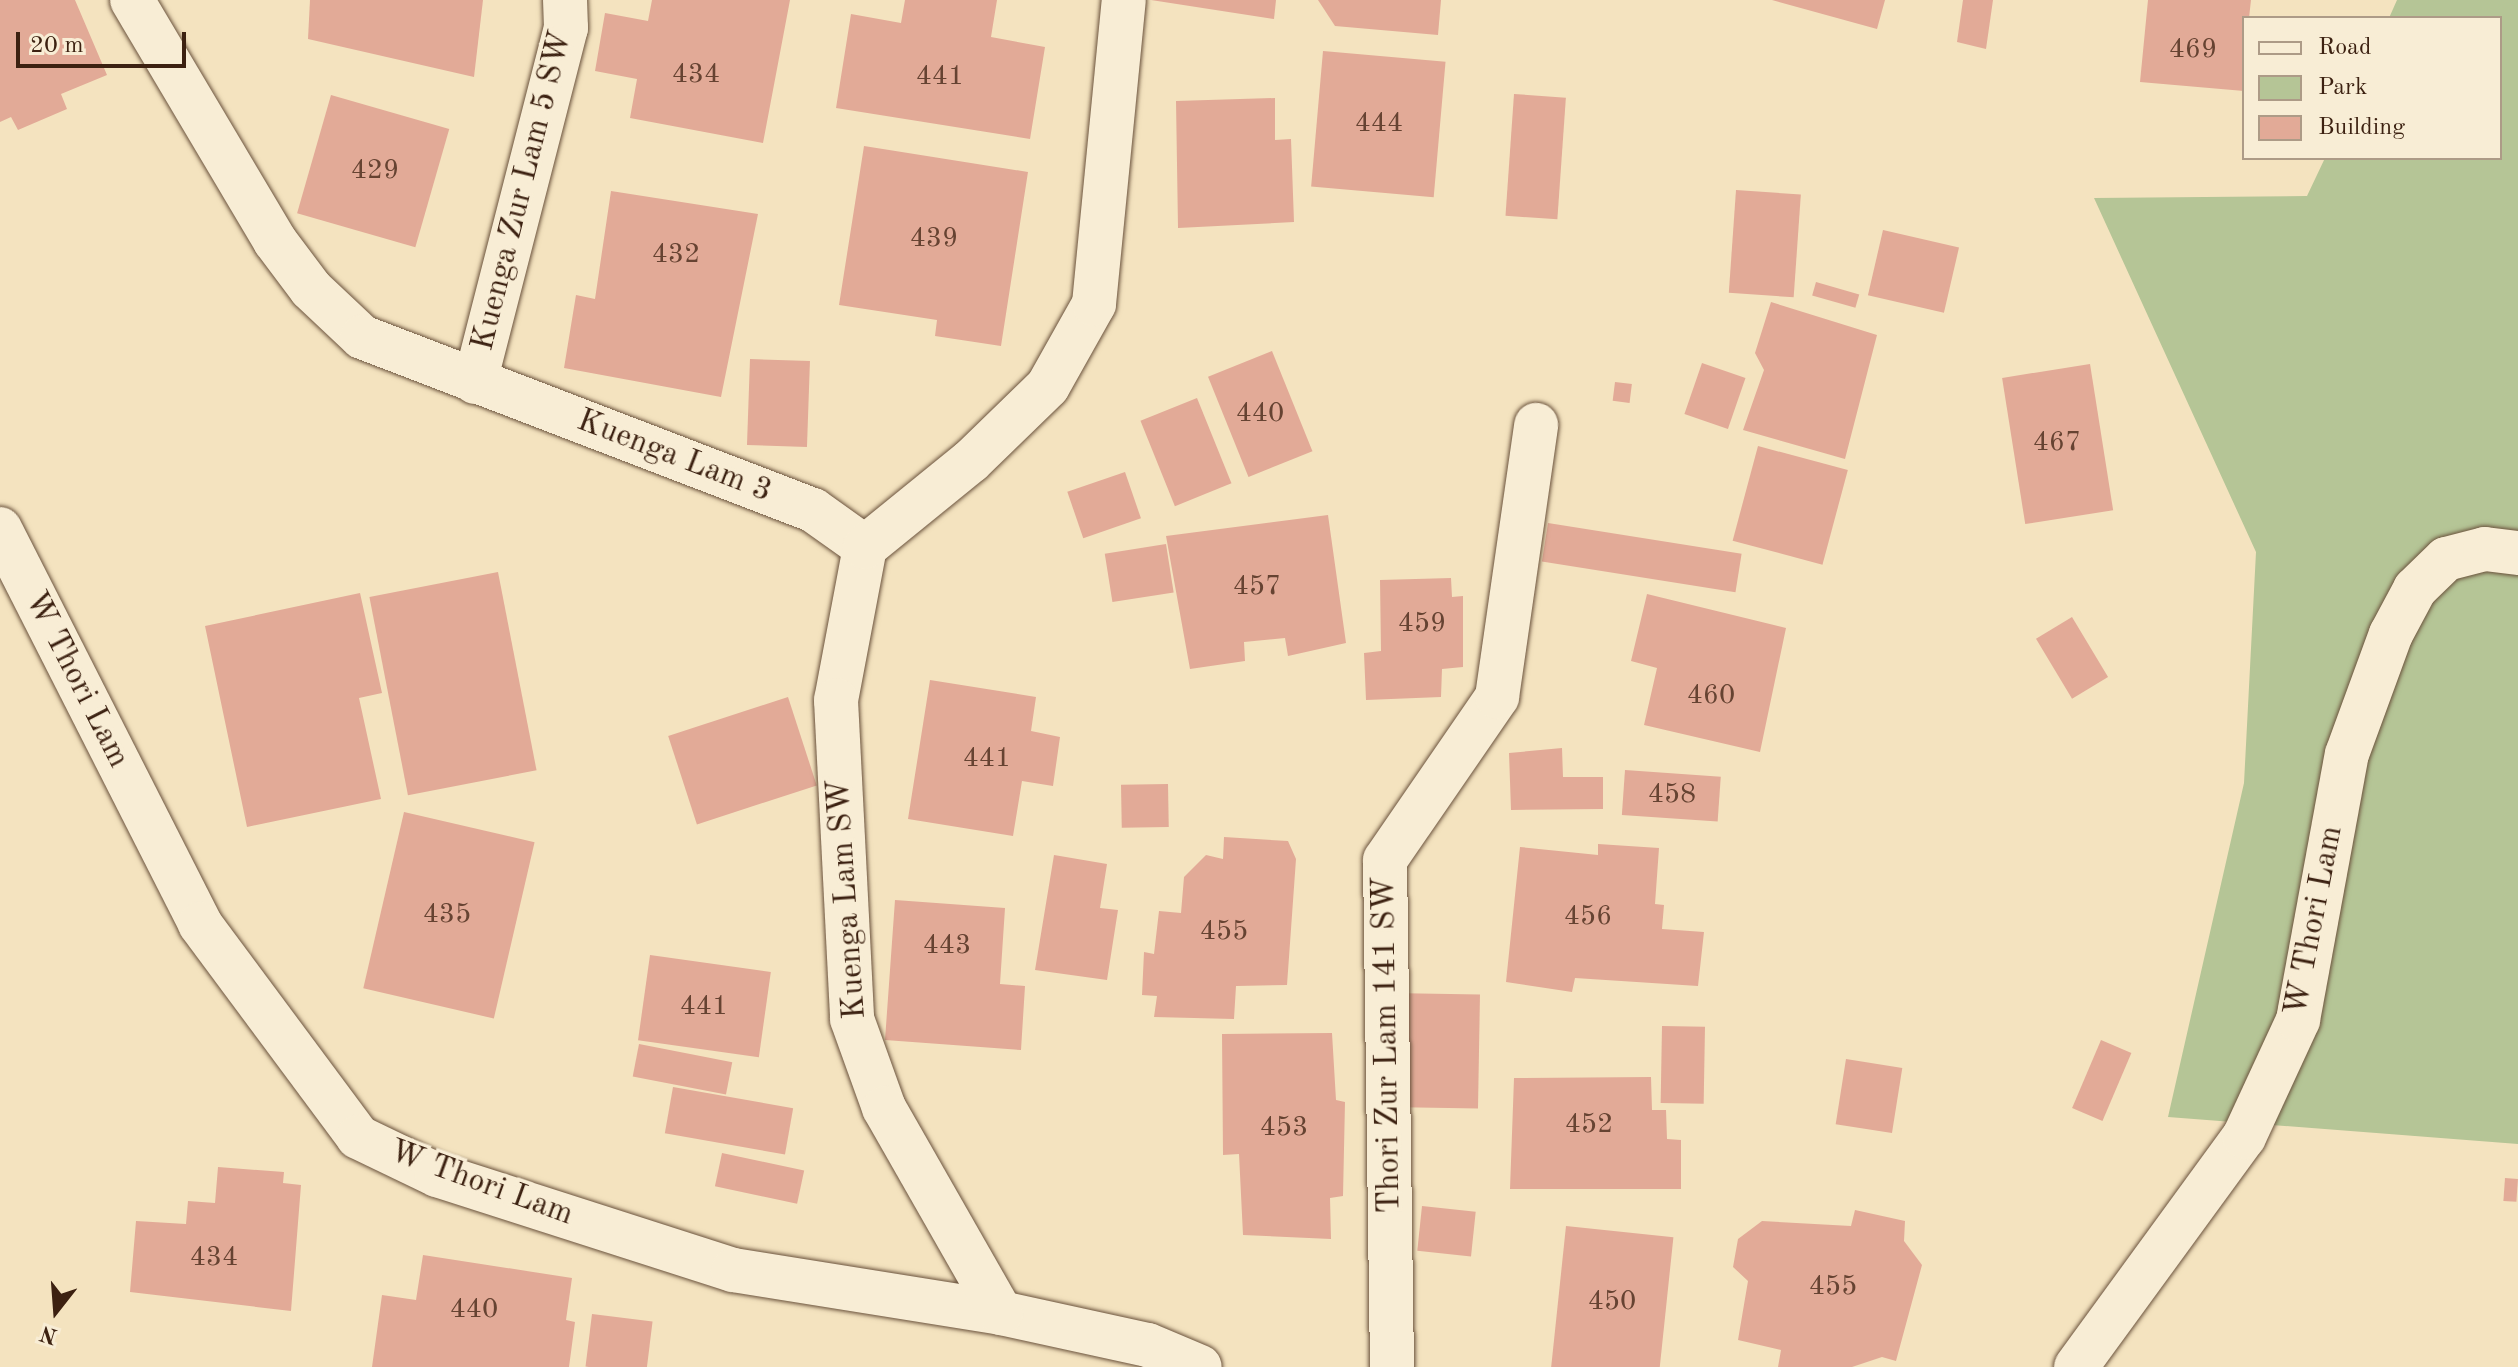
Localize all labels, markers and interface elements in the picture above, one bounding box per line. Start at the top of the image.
scale bar [20,16,190,66]
legend [2242,16,2502,160]
street label: Kuenga Zur Lam 5 SW [465,27,581,355]
house number: 469 [2169,33,2217,67]
text: 20 m [30,34,84,58]
text: Road [2318,36,2371,60]
house number: 434 [672,58,720,92]
house number: 441 [916,60,964,94]
text: Park [2318,76,2367,100]
house number: 444 [1355,107,1403,141]
text: Building [2318,116,2405,140]
house number: 429 [351,154,399,188]
house number: 439 [910,222,958,256]
house number: 432 [652,238,700,272]
house number: 440 [1236,397,1284,431]
street label: Kuenga Lam 3 [571,402,777,512]
house number: 467 [2033,426,2081,460]
house number: 457 [1233,570,1281,604]
street label: W Thori Lam [15,585,137,775]
house number: 459 [1398,607,1446,641]
house number: 460 [1687,679,1735,713]
house number: 441 [963,742,1011,776]
street label: Kuenga Lam SW [820,777,876,1021]
house number: 458 [1648,778,1696,812]
street label: W Thori Lam [2278,823,2352,1019]
street label: Thori Zur Lam 141 SW [1366,876,1410,1214]
house number: 435 [423,898,471,932]
house number: 456 [1564,900,1612,934]
house number: 455 [1200,915,1248,949]
house number: 443 [923,929,971,963]
house number: 441 [680,990,728,1024]
house number: 452 [1565,1108,1613,1142]
house number: 453 [1260,1111,1308,1145]
street label: W Thori Lam [384,1133,578,1235]
house number: 434 [190,1241,238,1275]
house number: 455 [1809,1270,1857,1304]
north arrow [16,1271,96,1351]
house number: 450 [1588,1285,1636,1319]
house number: 440 [450,1293,498,1327]
text: N [38,1321,60,1347]

